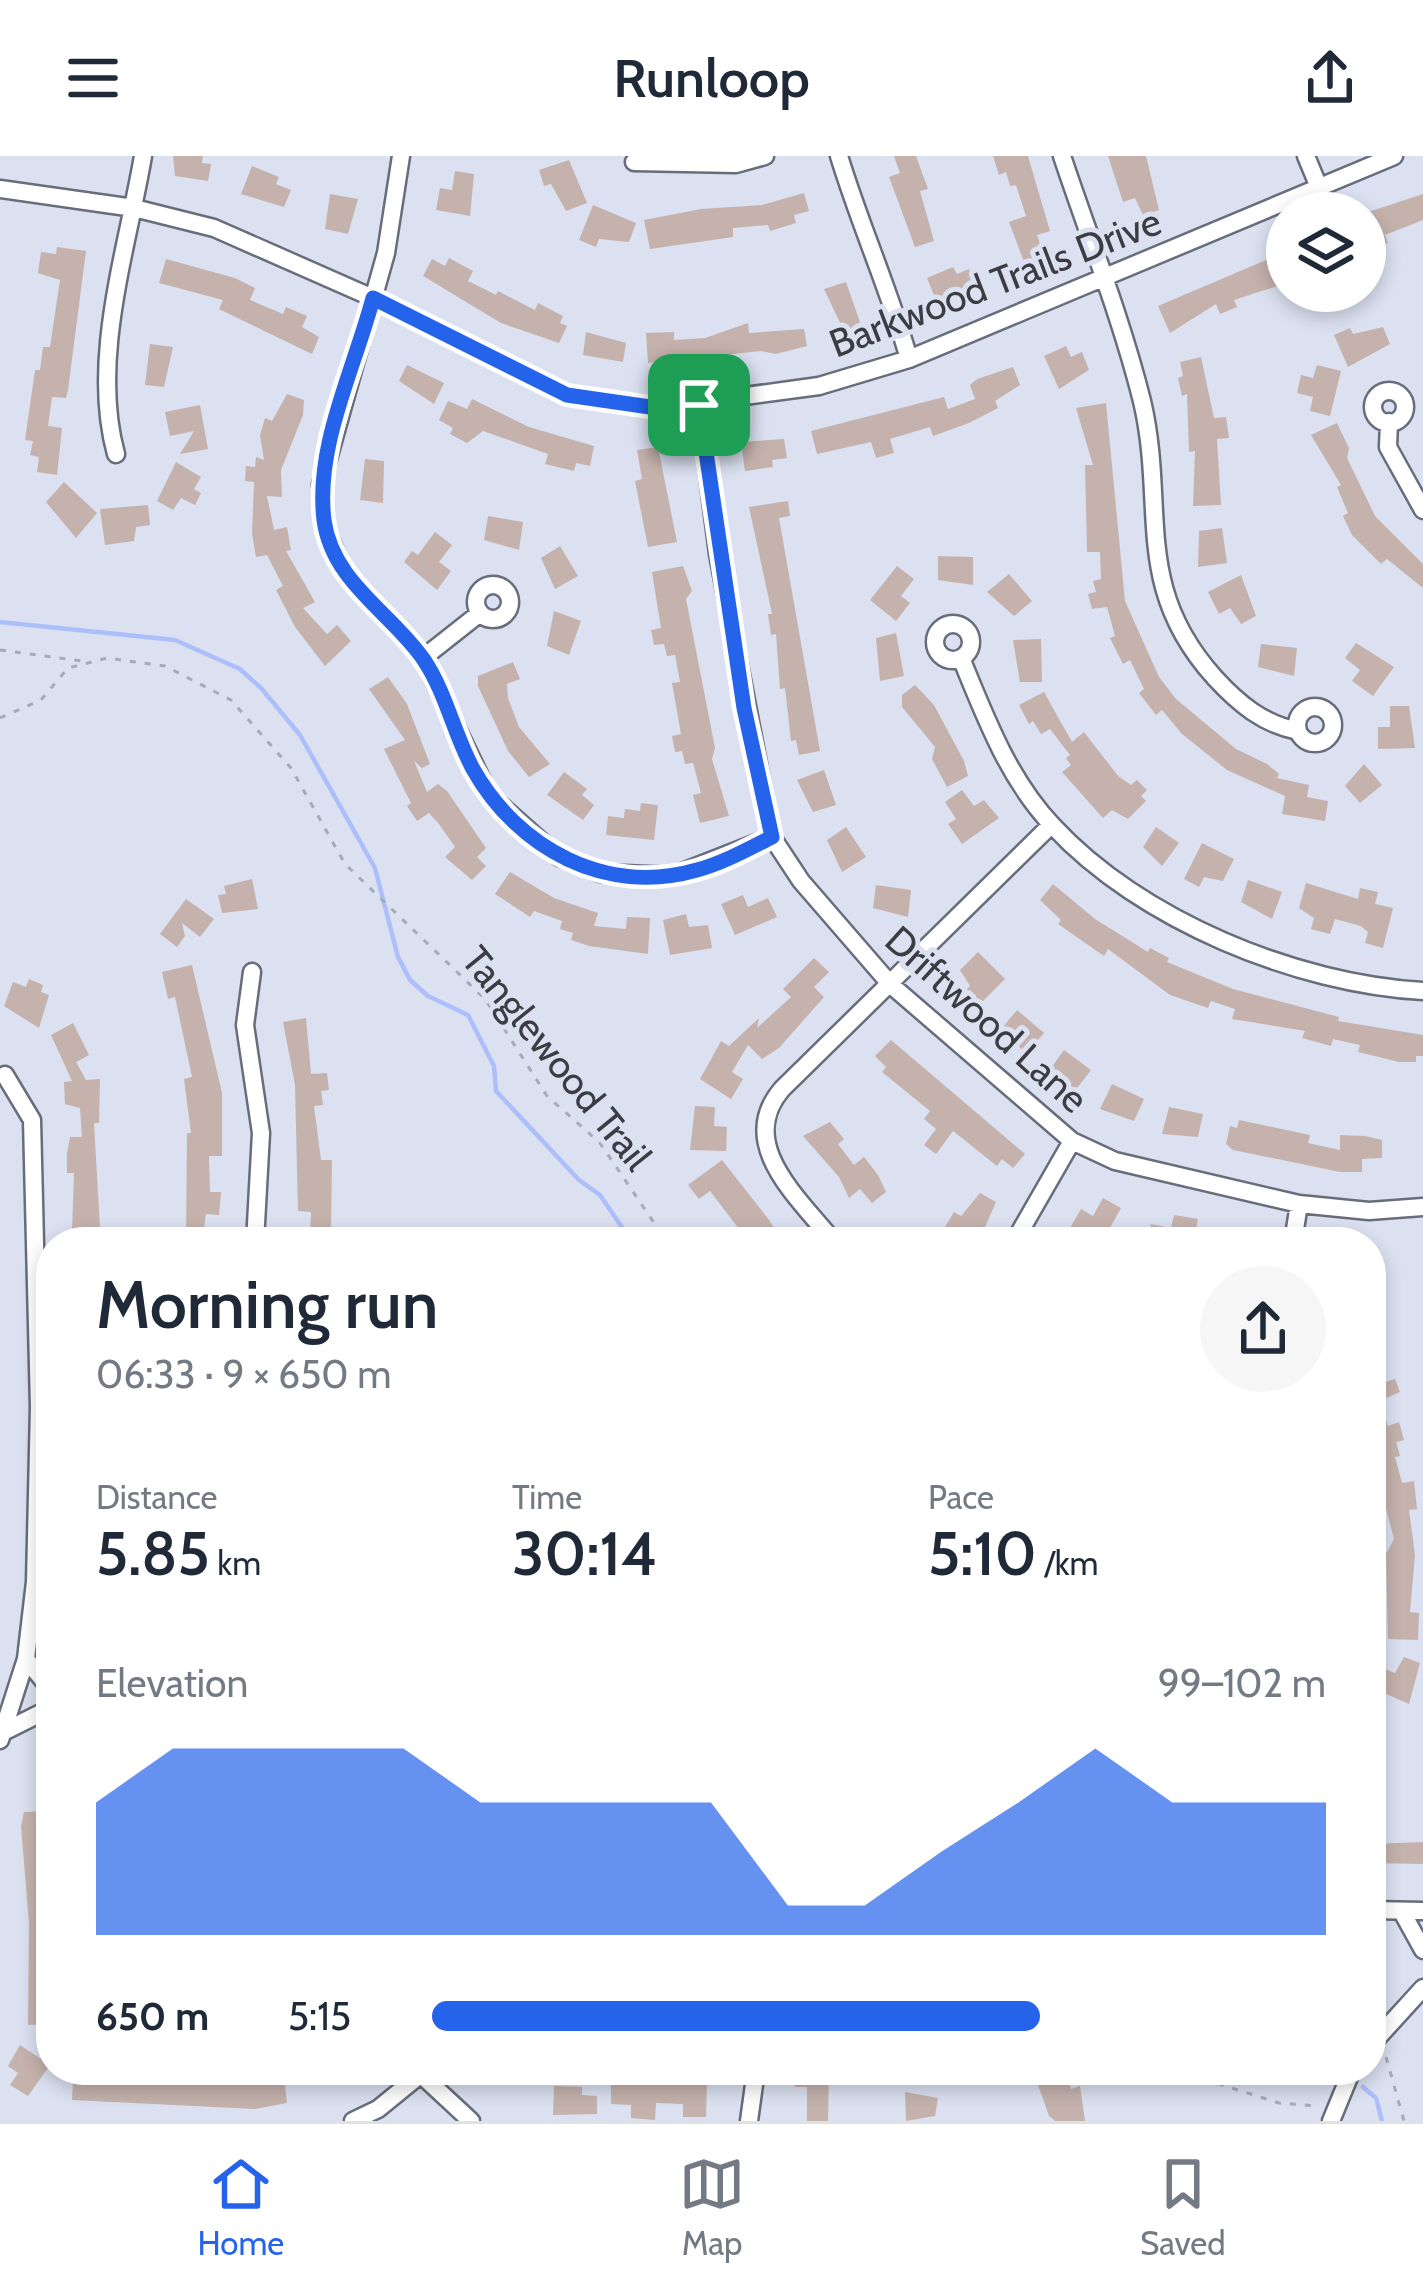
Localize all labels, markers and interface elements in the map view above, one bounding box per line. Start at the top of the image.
icon: menu [60,45,126,111]
text: Runloop [613,45,810,111]
icon: share [1297,45,1363,111]
map controls [1266,192,1386,312]
button: layers [1266,192,1386,312]
street label: Barkwood Trails Drive [822,197,1168,367]
pin [648,354,750,456]
icon: arrive [666,372,732,438]
street label: Driftwood Lane [876,915,1098,1123]
street label: Tanglewood Trail [452,936,662,1180]
text: Morning run [96,1264,438,1345]
button: share [1200,1266,1326,1392]
text: 06:33 · 9 × 650 m [96,1350,392,1398]
text: Distance [96,1477,217,1517]
text: Time [512,1477,582,1517]
text: Pace [928,1477,994,1517]
text: 5.85 [96,1517,210,1590]
text: 30:14 [512,1517,657,1590]
text: 5:10 [928,1517,1037,1590]
text: km [210,1543,261,1583]
text: /km [1037,1543,1099,1583]
text: Elevation [96,1659,248,1707]
text: 99–102 m [1158,1659,1326,1707]
text: 650 m [96,1992,209,2040]
text: 5:15 [288,1992,351,2040]
tab: Home [197,2151,284,2263]
tab: Map [679,2151,745,2263]
tab: Saved [1140,2151,1226,2263]

